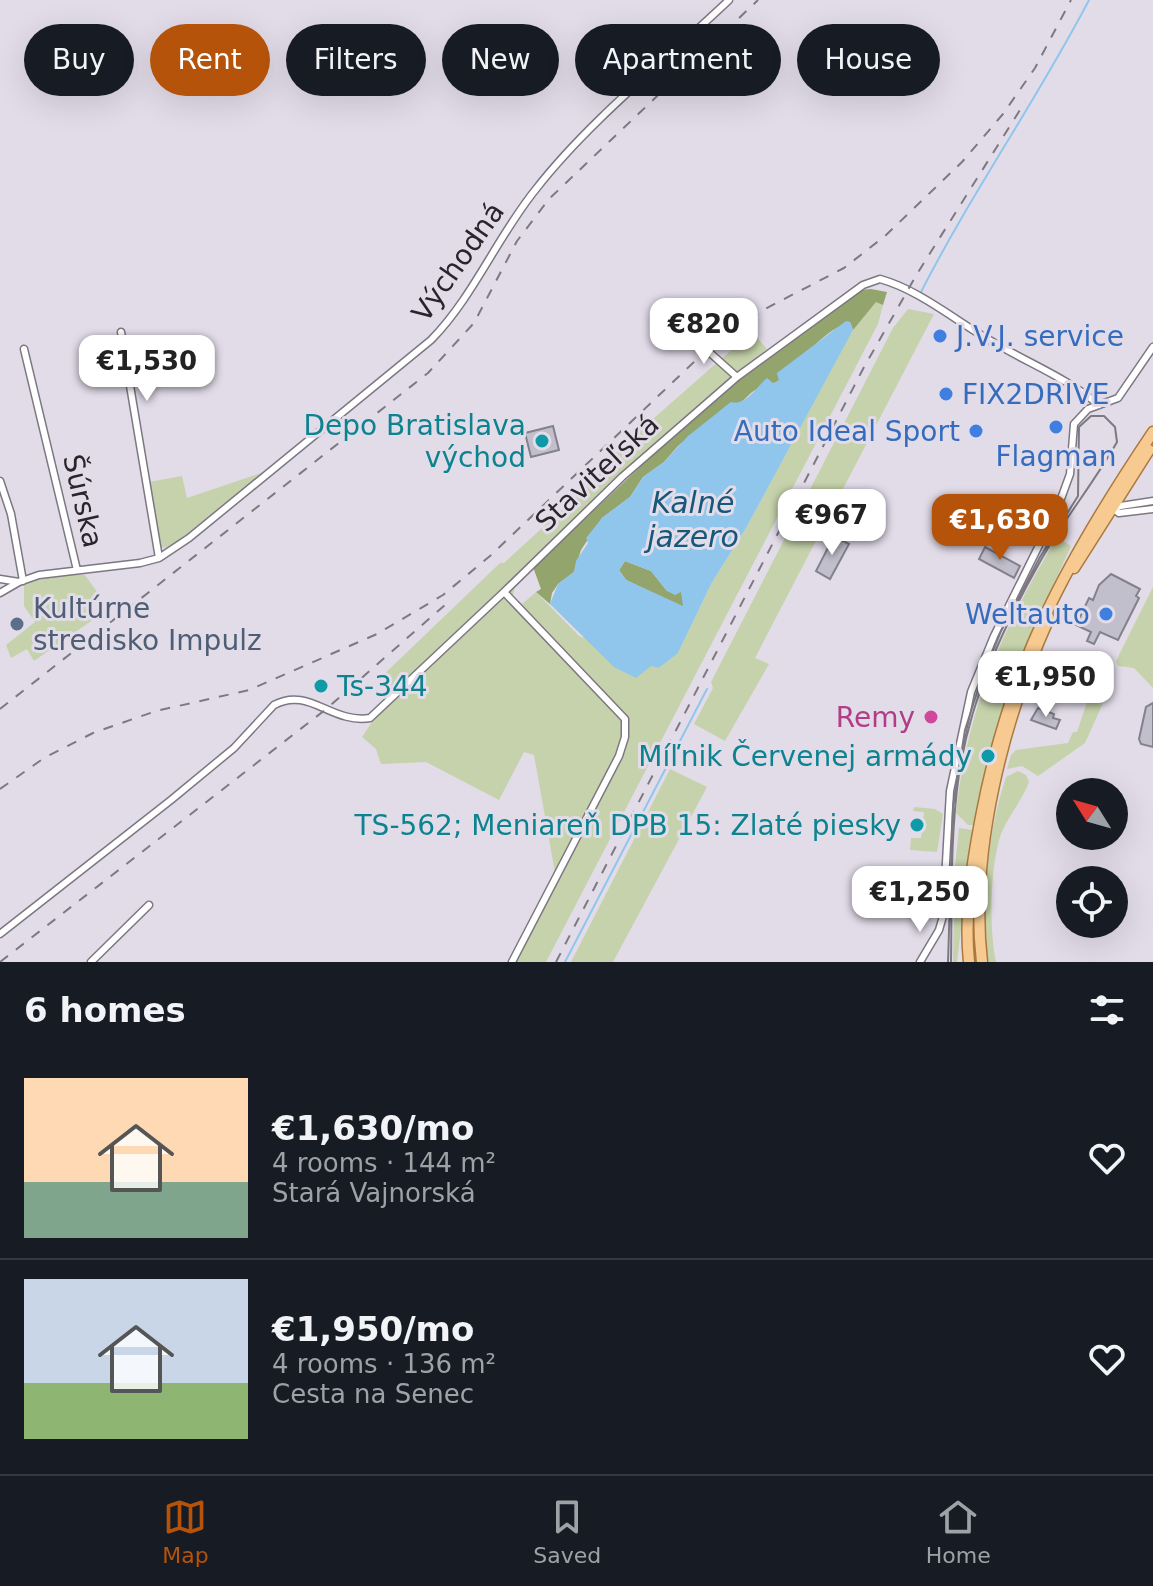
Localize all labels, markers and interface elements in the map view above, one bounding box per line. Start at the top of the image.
chip: Buy [24,24,134,96]
chip: Rent [150,24,270,96]
chip: Filters [286,24,426,96]
chip: New [442,24,559,96]
chip: Apartment [575,24,781,96]
chip: House [797,24,940,96]
street label: Východná [405,196,511,328]
pin: €820 [657,298,751,366]
text: €820 [668,309,740,339]
place label: J.V.J. service [954,320,1124,353]
marker: J.V.J. service [931,327,949,345]
pin: €1,530 [82,335,212,403]
text: €1,530 [97,346,197,376]
place label: FIX2DRIVE [962,378,1109,411]
marker: FIX2DRIVE [937,385,955,403]
street label: Staviteľská [529,408,665,538]
place label: Depo Bratislava východ [304,409,526,474]
place label: Auto Ideal Sport [734,415,960,448]
marker: Flagman [1047,418,1065,436]
marker: Auto Ideal Sport [967,422,985,440]
marker: Depo Bratislava východ [533,432,551,450]
place label: Flagman [996,440,1117,473]
street label: Šúrska [56,451,111,551]
water label: Kalné jazero [643,485,739,554]
pin: €967 [785,489,879,557]
pin: €1,630 [935,494,1065,562]
text: €967 [796,500,868,530]
text: €1,630 [950,505,1050,535]
place label: Kultúrne stredisko Impulz [33,592,262,657]
place label: Weltauto [965,598,1090,631]
marker: Weltauto [1097,605,1115,623]
marker: Kultúrne stredisko Impulz [8,615,26,633]
pin: €1,950 [981,651,1111,719]
text: €1,950 [996,662,1096,692]
place label: Ts-344 [336,670,428,703]
marker: Ts-344 [312,677,330,695]
place label: Remy [836,701,915,734]
marker: Remy [922,708,940,726]
place label: Míľnik Červenej armády [638,739,972,773]
marker: Míľnik Červenej armády [979,747,997,765]
north arrow [1056,778,1128,850]
map controls [1056,778,1128,938]
place label: TS-562; Meniareň DPB 15: Zlaté piesky [354,809,901,842]
marker: TS-562; Meniareň DPB 15: Zlaté piesky [908,816,926,834]
pin: €1,250 [855,866,985,934]
button: locate [1056,866,1128,938]
text: €1,250 [870,877,970,907]
icon: filters [1085,988,1129,1032]
text: 6 homes [24,990,186,1030]
text: €1,630/mo [272,1108,474,1148]
icon: home [88,1110,184,1206]
icon: heart [1085,1136,1129,1180]
text: 4 rooms · 144 m² [272,1148,496,1178]
text: Stará Vajnorská [272,1178,476,1208]
text: €1,950/mo [272,1309,474,1349]
icon: home [88,1311,184,1407]
icon: heart [1085,1337,1129,1381]
text: 4 rooms · 136 m² [272,1349,496,1379]
text: Cesta na Senec [272,1379,474,1409]
tab: Map [162,1495,209,1568]
tab: Saved [533,1495,601,1568]
tab: Home [926,1495,991,1568]

